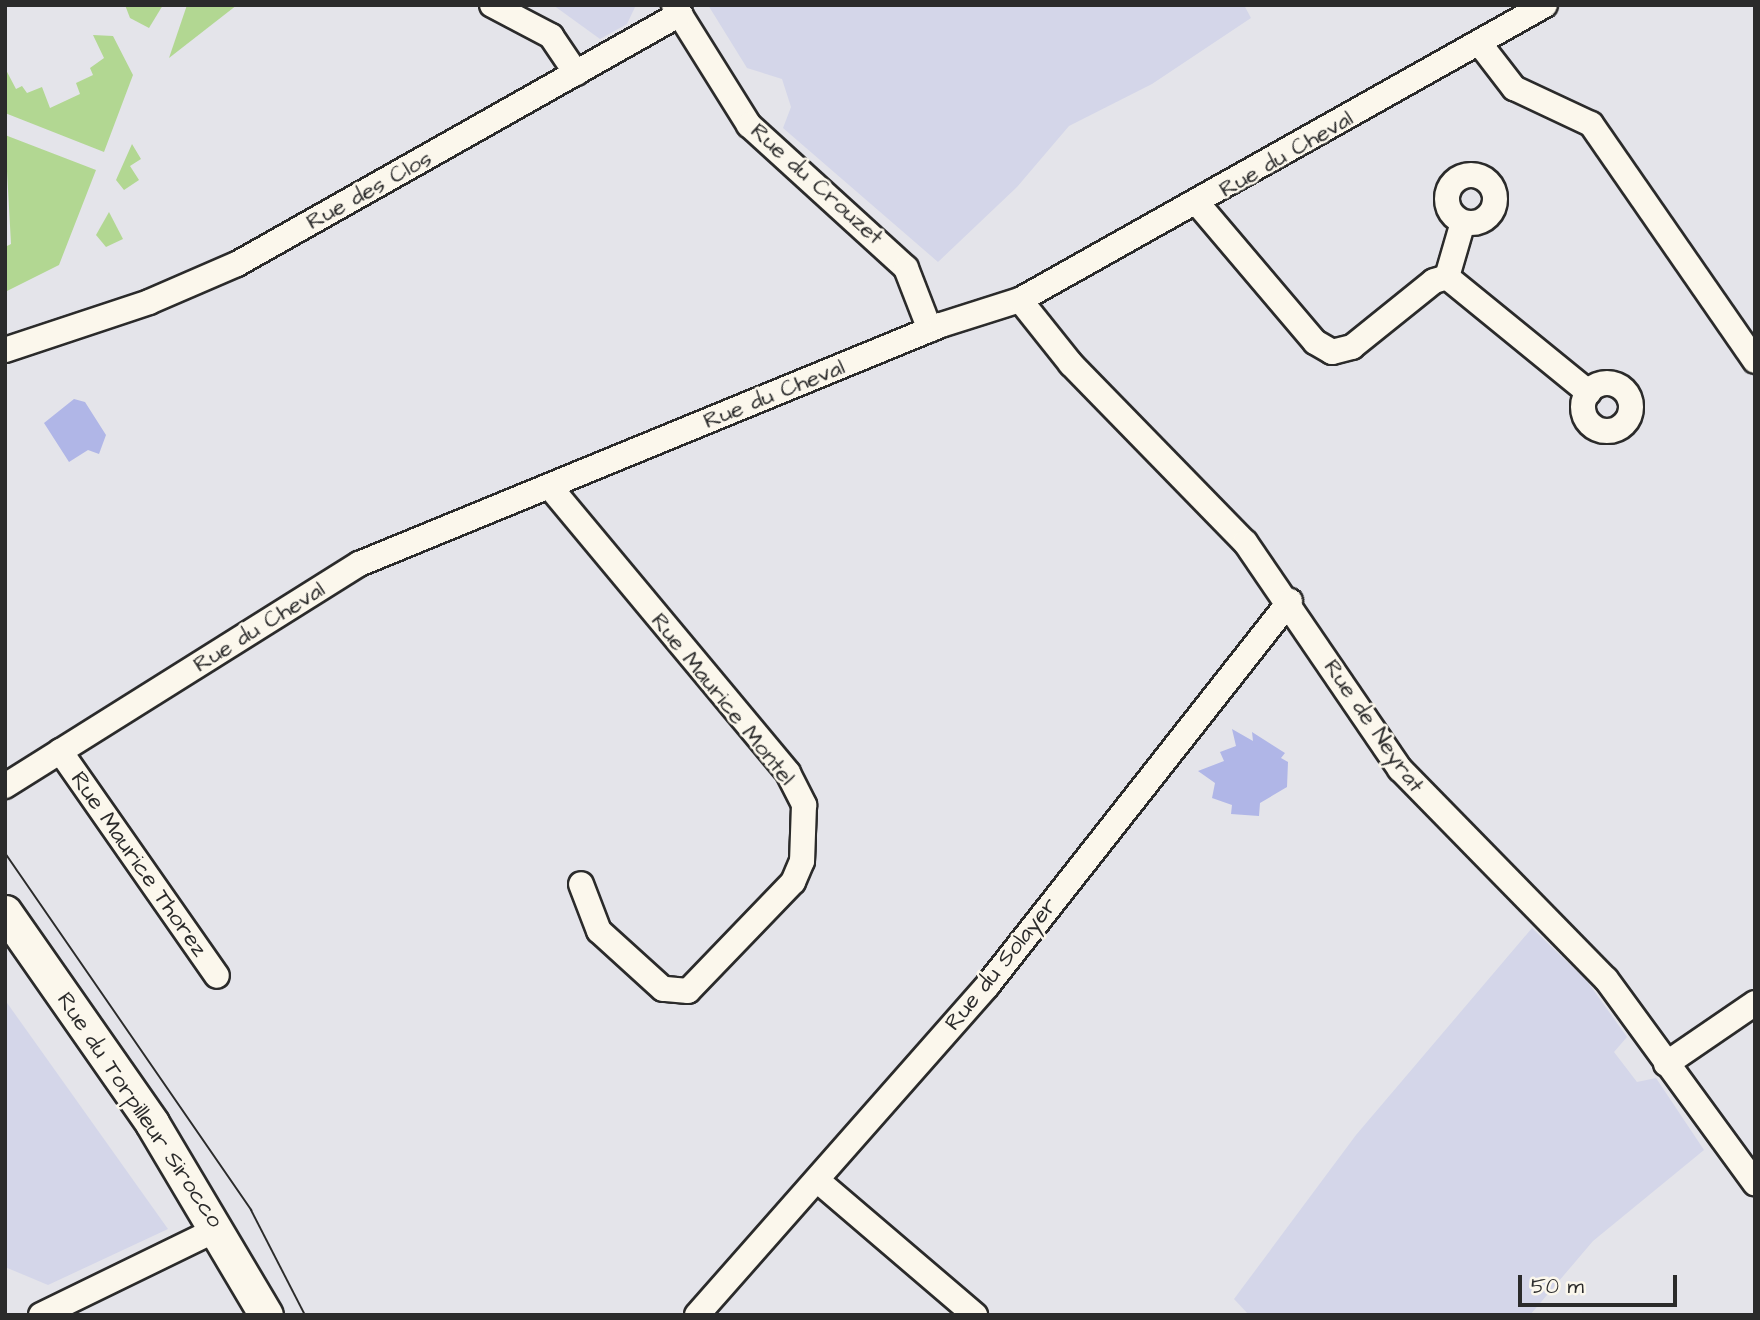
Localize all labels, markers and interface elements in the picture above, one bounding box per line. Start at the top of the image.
street label: Rue du Cheval [1214,105,1358,203]
street label: Rue du Crouzet [745,117,889,251]
street label: Rue des Clos [301,144,437,236]
street label: Rue du Cheval [699,353,849,435]
street label: Rue du Cheval [188,576,330,678]
street label: Rue Maurice Montel [645,607,801,791]
street label: Rue de Neyrat [1318,654,1430,798]
street label: Rue Maurice Thorez [65,766,213,962]
street label: Rue du Solayer [939,892,1063,1036]
street label: Rue du Torpilleur Sirocco [51,987,229,1233]
scale bar [1522,1260,1681,1304]
text: 50 m [1531,1272,1584,1301]

